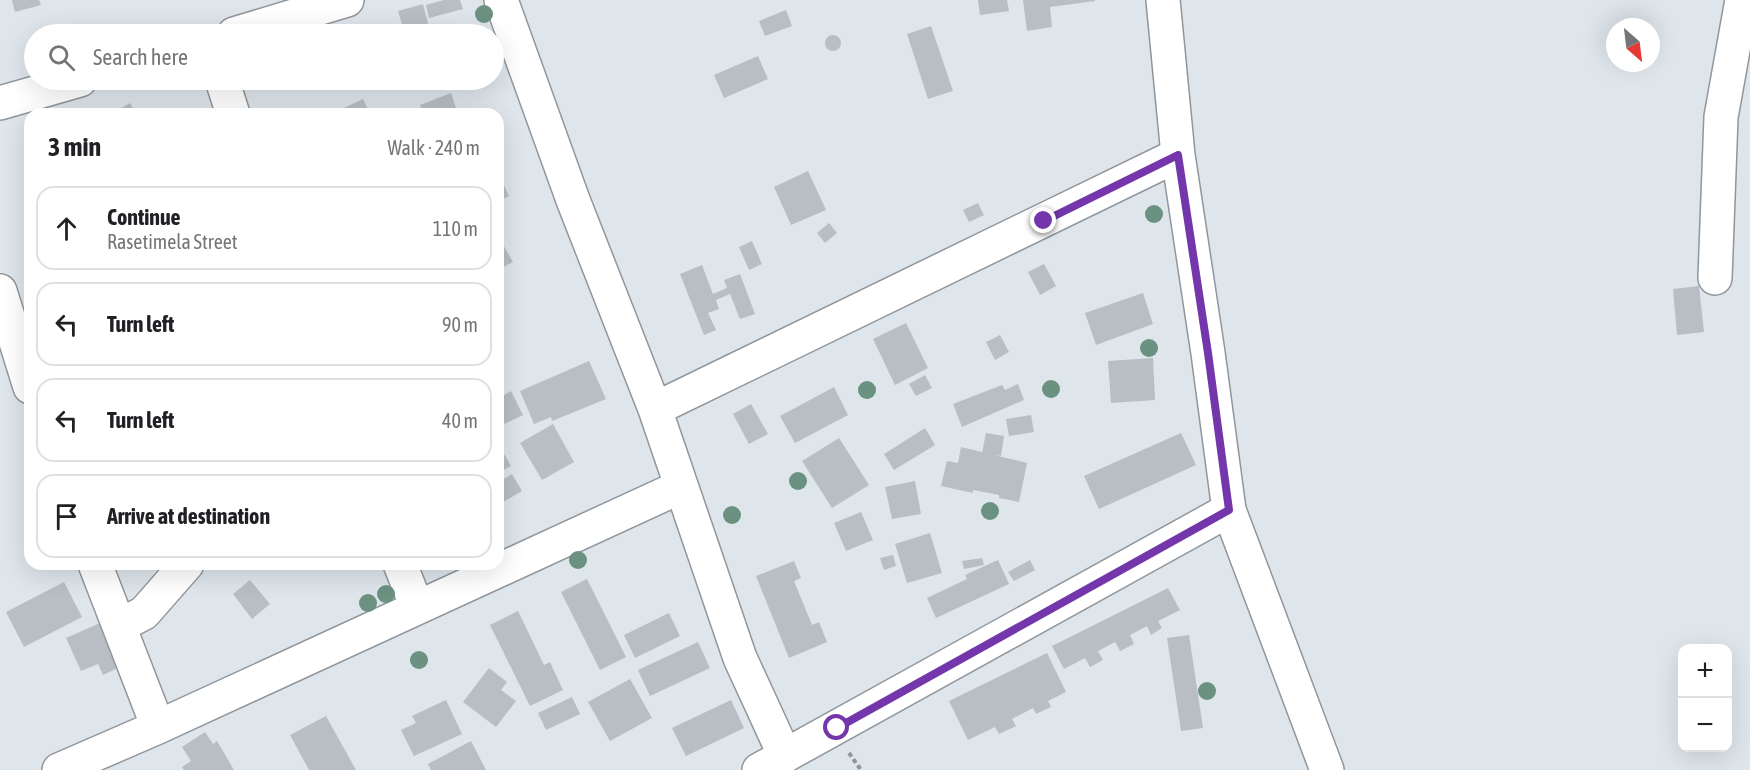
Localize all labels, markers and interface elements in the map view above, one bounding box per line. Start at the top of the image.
north arrow [1606,18,1660,72]
search box [24,24,504,90]
icon: search [45,41,78,74]
text: Search here [93,44,188,70]
text: 3 min [48,132,101,162]
text: Walk · 240 m [388,136,480,159]
text: Continue [107,204,181,230]
route end [1030,207,1056,233]
icon: ahead [50,212,83,245]
text: 110 m [433,217,478,240]
text: Rasetimela Street [107,230,238,253]
icon: left [50,308,83,341]
text: Turn left [107,311,174,337]
text: 90 m [442,313,478,336]
icon: left [50,404,83,437]
text: Turn left [107,407,174,433]
text: 40 m [442,409,478,432]
icon: arrive [50,500,83,533]
text: Arrive at destination [107,503,270,529]
map controls [1678,644,1732,752]
button: + [1678,644,1732,698]
button: − [1678,698,1732,752]
route start [823,714,849,740]

